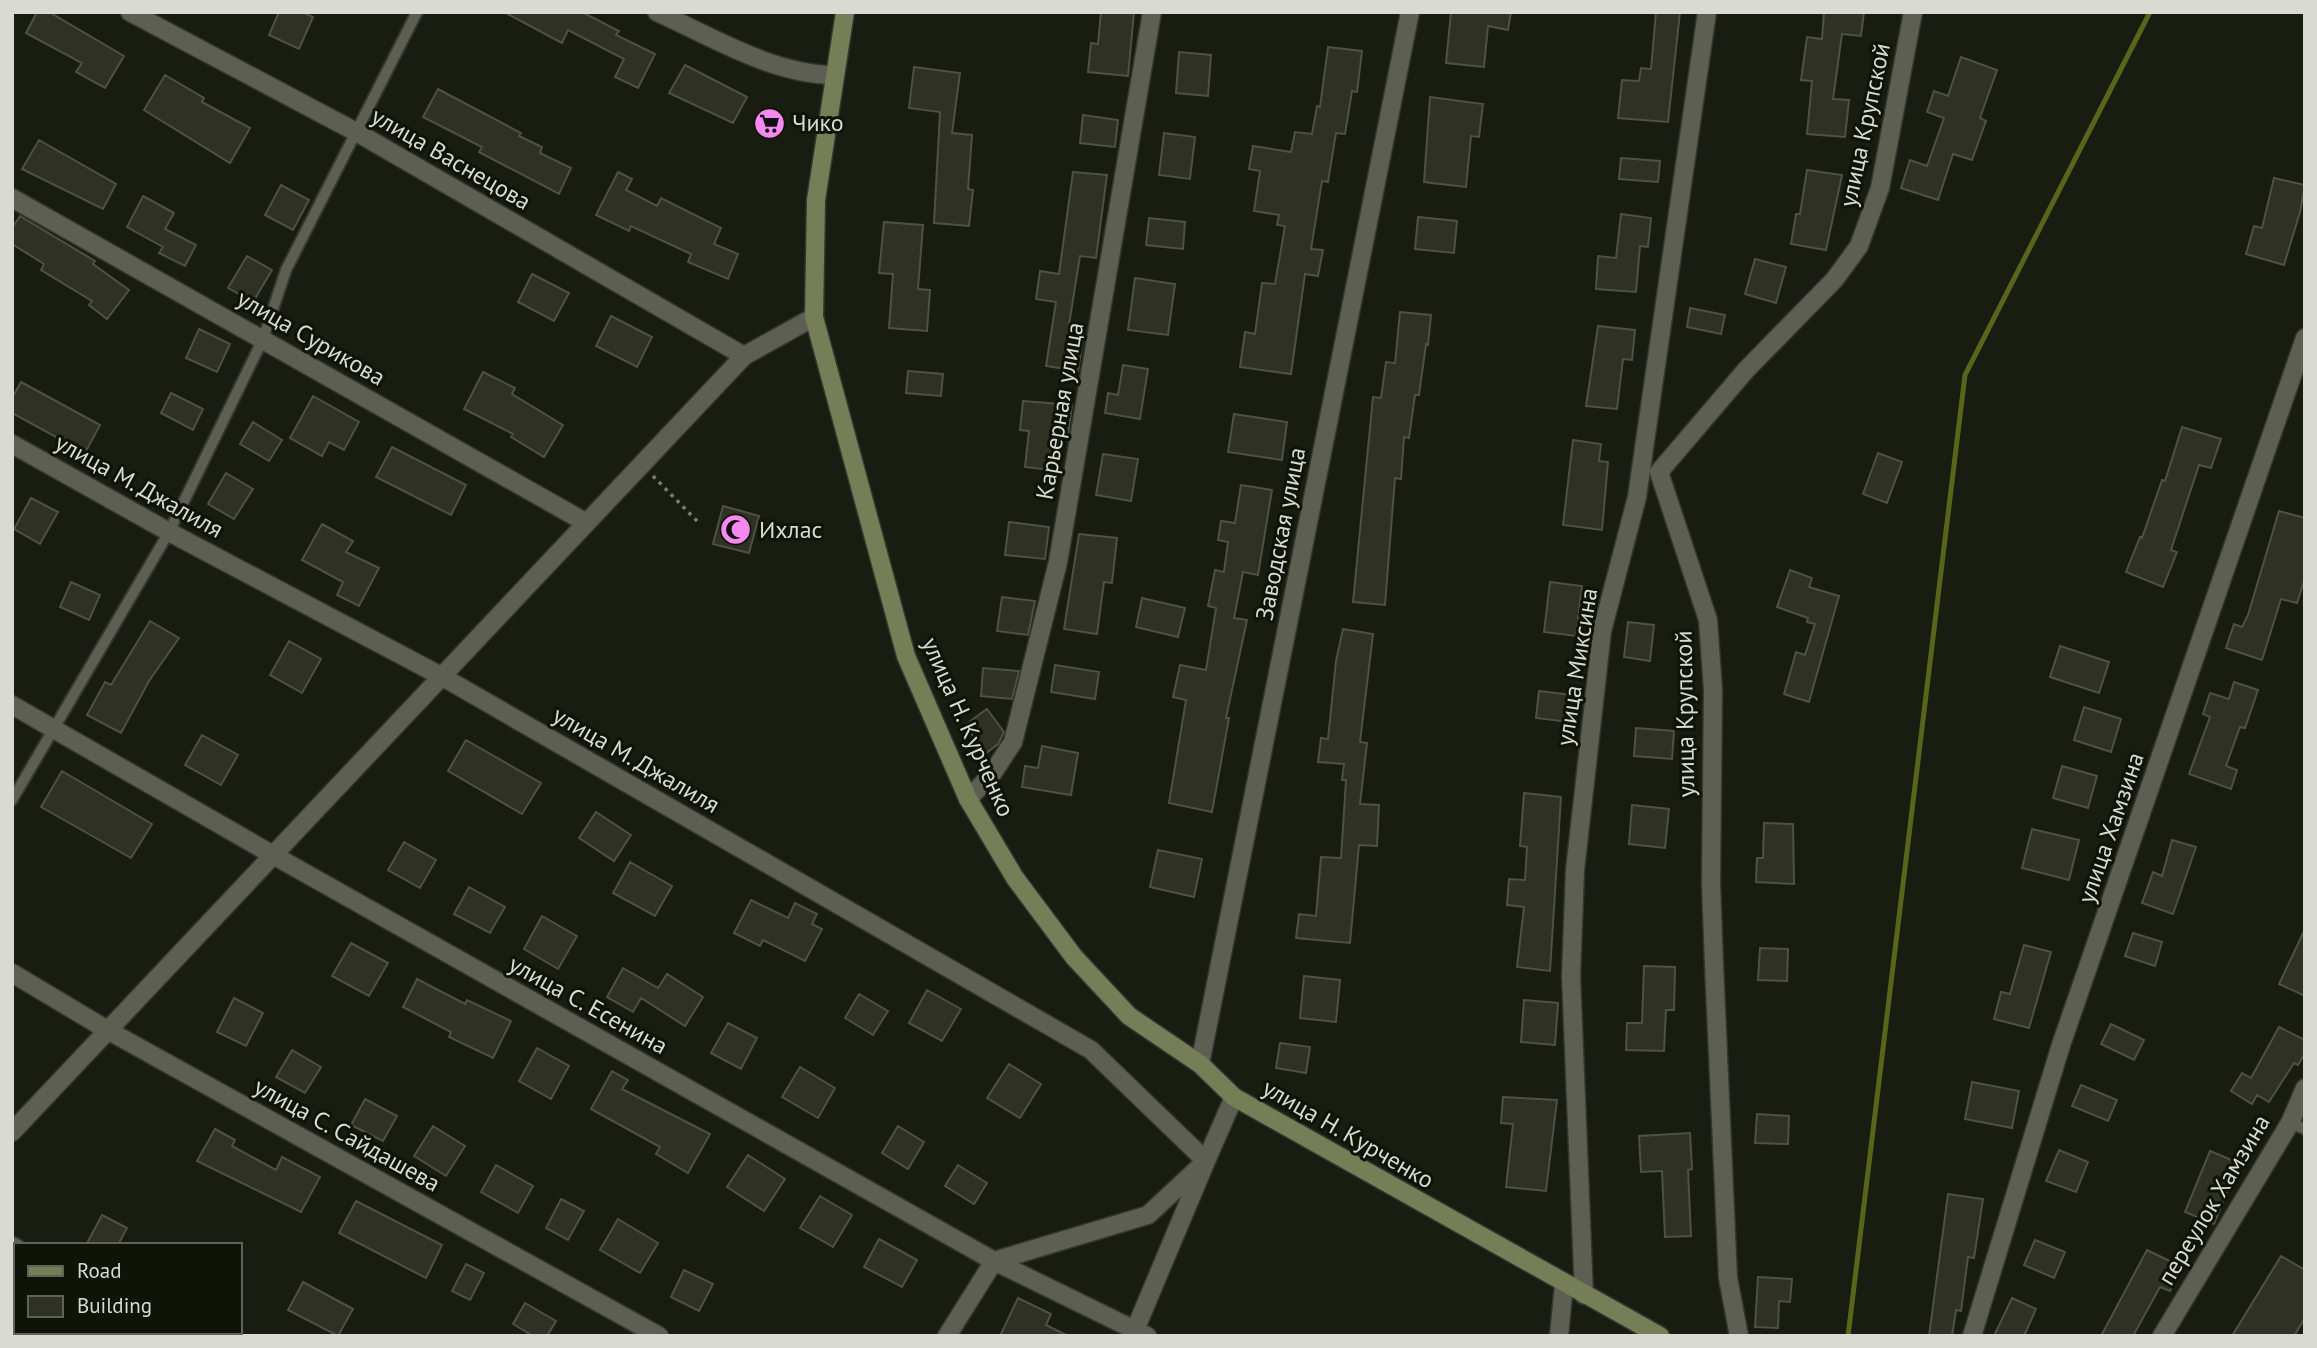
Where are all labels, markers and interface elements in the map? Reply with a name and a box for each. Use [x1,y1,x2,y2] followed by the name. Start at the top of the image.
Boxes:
[1832,40,1897,210] street label: улица Крупской
[366,100,537,217] street label: улица Васнецова
[752,106,786,140] supermarket icon: Чико
[792,107,844,138] place label: Чико
[231,283,391,393] street label: улица Сурикова
[1029,320,1090,502] street label: Карьерная улица
[50,426,229,545] street label: улица М. Джалиля
[1249,445,1312,623] street label: Заводская улица
[719,513,753,547] mosque icon: Ихлас
[759,514,823,545] place label: Ихлас
[1549,586,1604,748] street label: улица Миксина
[1668,630,1701,798] street label: улица Крупской
[915,632,1022,821] street label: улица Н. Курченко
[547,699,725,820] street label: улица М. Джалиля
[2070,748,2151,907] street label: улица Хамзина
[503,948,673,1061] street label: улица С. Есенина
[249,1071,446,1199] street label: улица С. Сайдашева
[1257,1072,1440,1195] street label: улица Н. Курченко
[2150,1109,2277,1291] street label: переулок Хамзина
[14,1243,242,1334] legend
[77,1257,121,1284] text: Road
[77,1292,152,1319] text: Building

